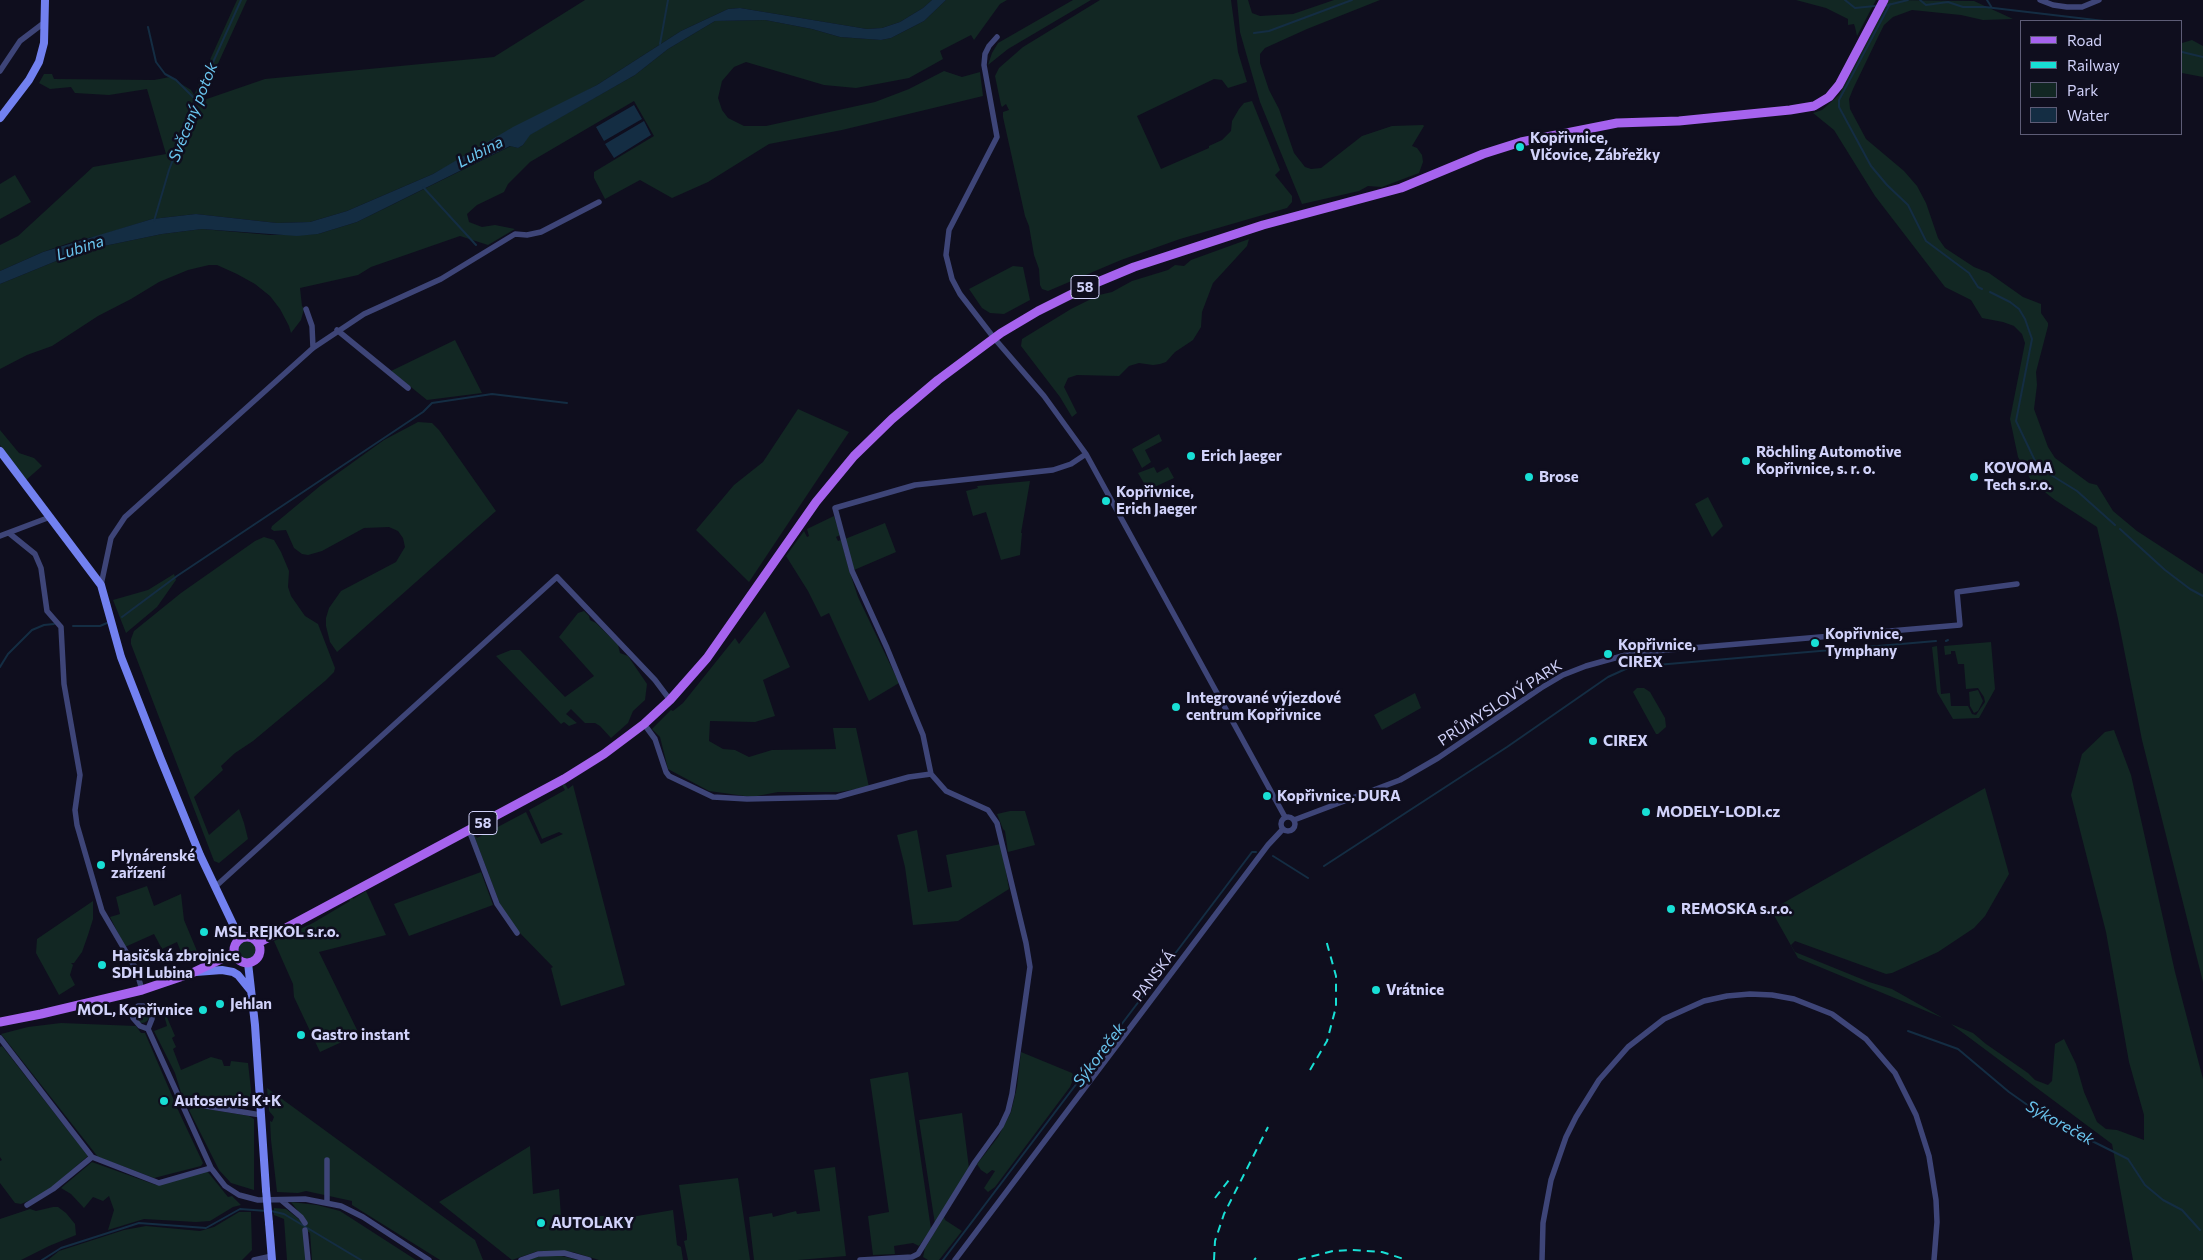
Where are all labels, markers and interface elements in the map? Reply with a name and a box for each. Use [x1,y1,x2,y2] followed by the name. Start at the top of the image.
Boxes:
[2020,20,2183,135] legend
[2067,31,2102,49] text: Road
[2067,56,2120,74] text: Railway
[164,60,222,164] water label: Svěcený potok
[2067,81,2098,99] text: Park
[2067,106,2109,124] text: Water
[1530,129,1660,164] place label: Kopřivnice, Vlčovice, Zábřežky
[454,132,506,172] water label: Lubina
[1514,141,1526,153] marker: Kopřivnice, Vlčovice, Zábřežky
[54,231,106,265] water label: Lubina
[1071,276,1099,298] road number: 58
[1756,443,1901,478] place label: Röchling Automotive Kopřivnice, s. r. o.
[1201,447,1282,465] place label: Erich Jaeger
[1185,450,1197,462] marker: Erich Jaeger
[1740,455,1752,467] marker: Röchling Automotive Kopřivnice, s. r. o.
[1984,459,2053,494] place label: KOVOMA Tech s.r.o.
[1539,468,1579,486] place label: Brose
[1523,471,1535,483] marker: Brose
[1968,471,1980,483] marker: KOVOMA Tech s.r.o.
[1116,483,1197,518] place label: Kopřivnice, Erich Jaeger
[1100,495,1112,507] marker: Kopřivnice, Erich Jaeger
[1825,625,1903,660] place label: Kopřivnice, Tymphany
[1618,636,1696,671] place label: Kopřivnice, CIREX
[1809,637,1821,649] marker: Kopřivnice, Tymphany
[1602,648,1614,660] marker: Kopřivnice, CIREX
[1435,656,1565,750] street label: PRŮMYSLOVÝ PARK
[1186,689,1341,724] place label: Integrované výjezdové centrum Kopřivnice
[1170,701,1182,713] marker: Integrované výjezdové centrum Kopřivnice
[1603,732,1648,750] place label: CIREX
[1587,735,1599,747] marker: CIREX
[1277,787,1401,805] place label: Kopřivnice, DURA
[1261,790,1273,802] marker: Kopřivnice, DURA
[1656,803,1780,821] place label: MODELY-LODI.cz
[1640,806,1652,818] marker: MODELY-LODI.cz
[469,811,497,834] road number: 58
[111,847,195,882] place label: Plynárenské zařízení
[95,859,107,871] marker: Plynárenské zařízení
[1681,900,1793,918] place label: REMOSKA s.r.o.
[1665,903,1677,915] marker: REMOSKA s.r.o.
[214,923,340,941] place label: MSL REJKOL s.r.o.
[198,926,210,938] marker: MSL REJKOL s.r.o.
[112,947,240,982] place label: Hasičská zbrojnice SDH Lubina
[1129,947,1179,1005] street label: PANSKÁ
[96,959,108,971] marker: Hasičská zbrojnice SDH Lubina
[1386,981,1444,999] place label: Vrátnice
[1370,984,1382,996] marker: Vrátnice
[230,995,272,1013] place label: Jehlan
[214,998,226,1010] marker: Jehlan
[77,1001,193,1019] place label: MOL, Kopřivnice
[197,1004,209,1016] marker: MOL, Kopřivnice
[1069,1019,1129,1091] water label: Sýkoreček
[311,1026,410,1044] place label: Gastro instant
[295,1029,307,1041] marker: Gastro instant
[174,1092,281,1110] place label: Autoservis K+K
[158,1095,170,1107] marker: Autoservis K+K
[2023,1096,2097,1150] water label: Sýkoreček
[551,1214,634,1232] place label: AUTOLAKY
[535,1217,547,1229] marker: AUTOLAKY

